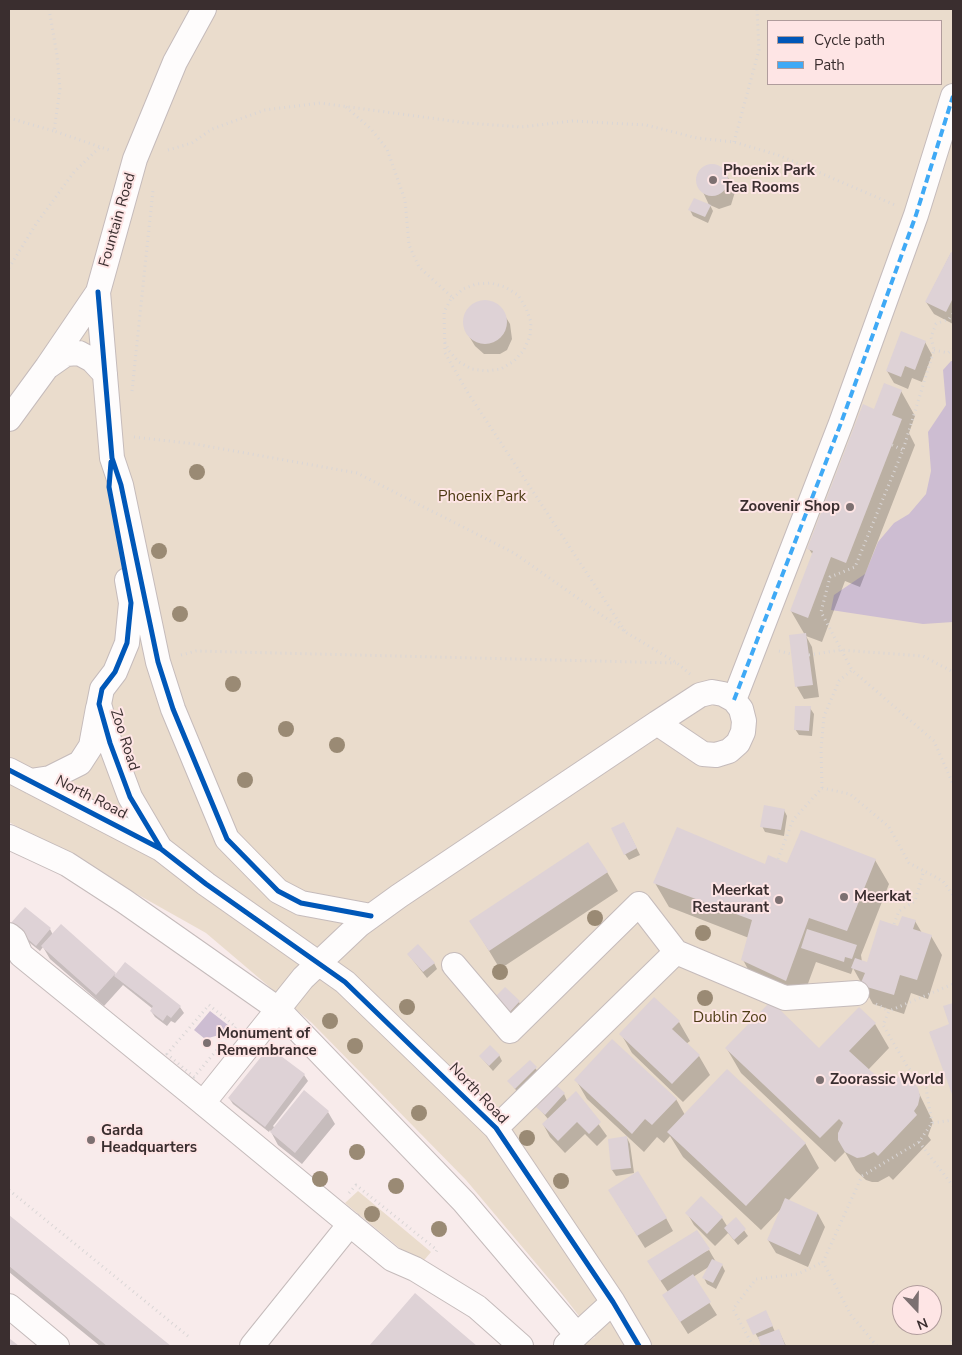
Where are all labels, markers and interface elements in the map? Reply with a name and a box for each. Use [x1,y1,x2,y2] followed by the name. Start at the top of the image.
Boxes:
[767,20,942,85] legend
[814,30,885,50] text: Cycle path
[814,55,845,75] text: Path
[723,162,815,197] place label: Phoenix Park Tea Rooms
[96,171,140,269] street label: Fountain Road
[707,174,719,186] marker: Phoenix Park Tea Rooms
[438,488,526,506] park label: Phoenix Park
[740,498,840,516] place label: Zoovenir Shop
[844,501,856,513] marker: Zoovenir Shop
[106,707,142,773] street label: Zoo Road
[52,772,130,824] street label: North Road
[692,882,769,917] place label: Meerkat Restaurant
[854,888,911,906] place label: Meerkat
[838,891,850,903] marker: Meerkat
[773,894,785,906] marker: Meerkat Restaurant
[693,1009,767,1027] park label: Dublin Zoo
[217,1025,317,1060] place label: Monument of Remembrance
[201,1037,213,1049] marker: Monument of Remembrance
[445,1060,511,1128] street label: North Road
[830,1071,944,1089] place label: Zoorassic World
[814,1074,826,1086] marker: Zoorassic World
[101,1122,197,1157] place label: Garda Headquarters
[85,1134,97,1146] marker: Garda Headquarters
[892,1285,942,1335] north arrow
[914,1313,931,1334] text: N

